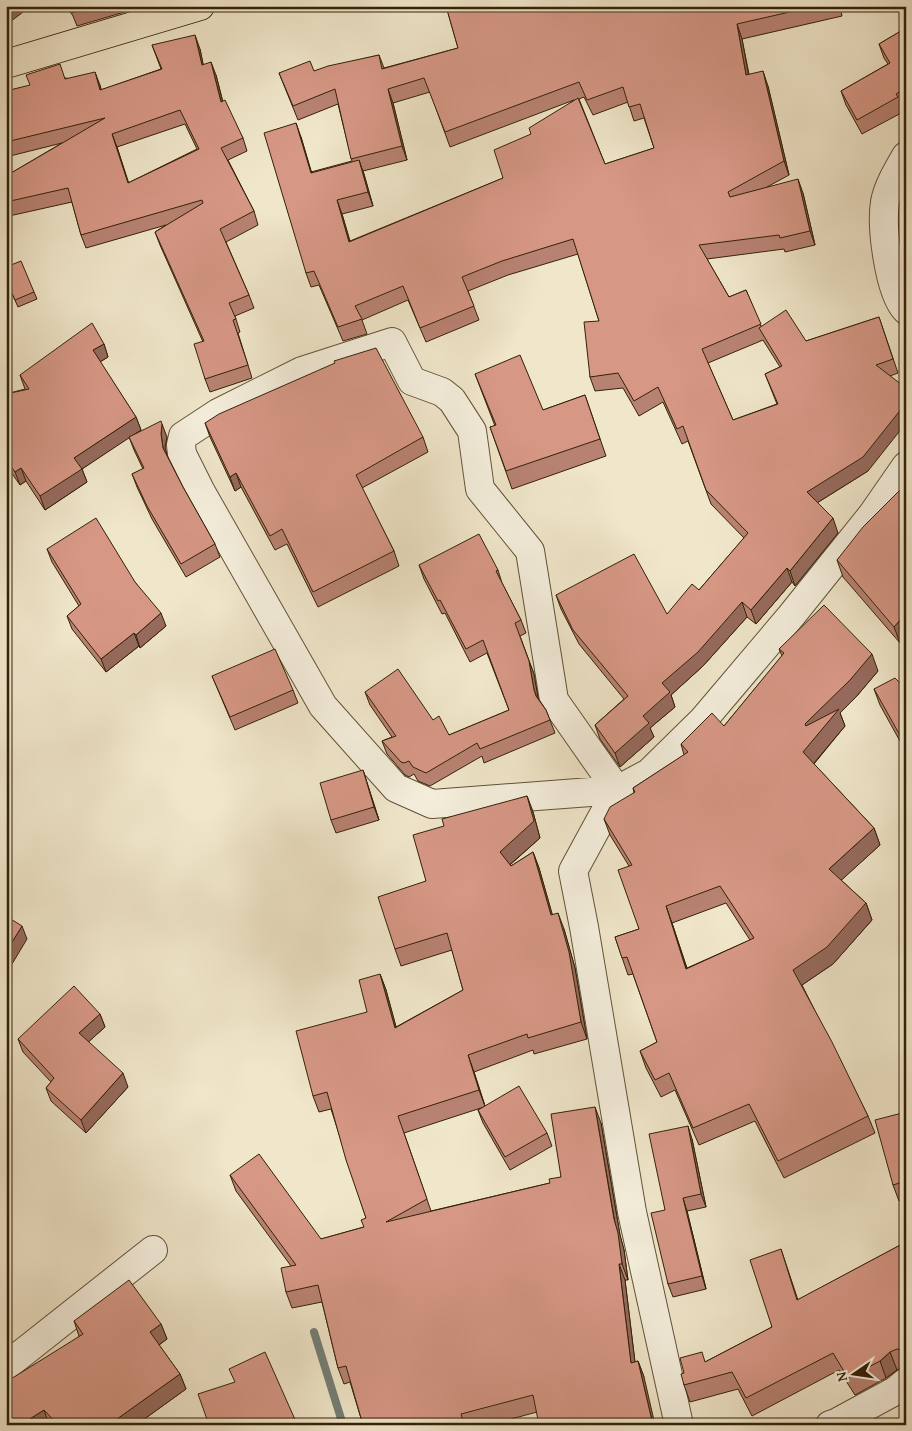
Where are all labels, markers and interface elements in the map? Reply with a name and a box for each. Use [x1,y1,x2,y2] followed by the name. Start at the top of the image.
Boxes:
[830,1348,880,1398] north arrow
[830,1369,852,1384] text: N

